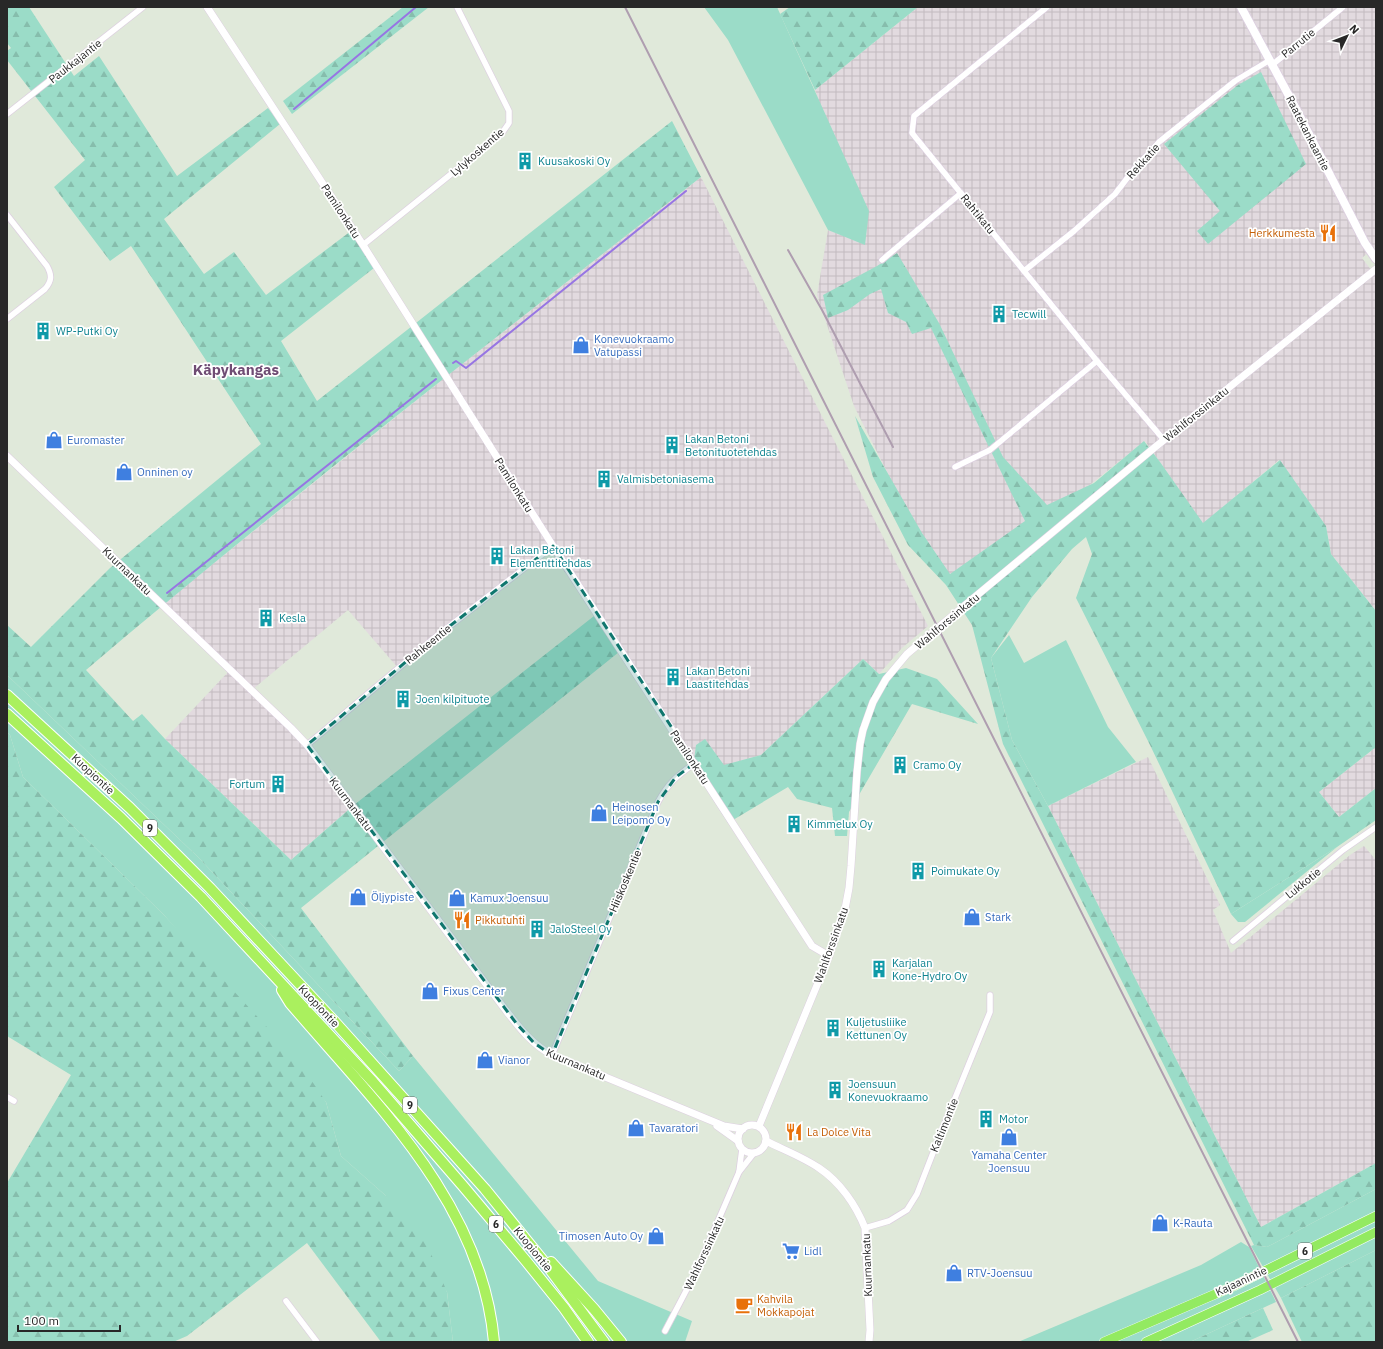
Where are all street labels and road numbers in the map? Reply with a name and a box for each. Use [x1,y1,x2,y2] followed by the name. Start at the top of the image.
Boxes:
[1278,25,1318,61] street label: Parrutie
[46,36,104,86] street label: Paukkajantie
[1283,93,1333,173] street label: Raatekankaantie
[447,125,507,179] street label: Lylykoskentie
[1123,140,1163,182] street label: Rekkatie
[318,181,364,241] street label: Pamilonkatu
[958,191,998,237] street label: Rahtikatu
[1161,383,1231,445] street label: Wahlforssinkatu
[492,455,536,515] street label: Pamilonkatu
[99,544,155,598] street label: Kuurnankatu
[912,590,982,652] street label: Wahlforssinkatu
[402,621,454,667] street label: Rahkeentie
[667,727,713,787] street label: Pamilonkatu
[69,751,117,797] street label: Kuopiontie
[326,774,376,834] street label: Kuurnankatu
[143,820,157,836] road number: 9
[606,848,644,914] street label: Hiiskoskentie
[1282,864,1324,902] street label: Lukkotie
[811,905,851,985] street label: Wahlforssinkatu
[296,982,342,1030] street label: Kuopiontie
[544,1045,608,1083] street label: Kuurnankatu
[927,1096,961,1154] street label: Kaltimontie
[403,1097,417,1113] road number: 9
[681,1214,727,1292] street label: Wahlforssinkatu
[489,1216,503,1232] road number: 6
[511,1224,555,1274] street label: Kuopiontie
[859,1233,875,1297] street label: Kuurnankatu
[1298,1243,1312,1259] road number: 6
[1213,1263,1269,1299] street label: Kajaanintie

